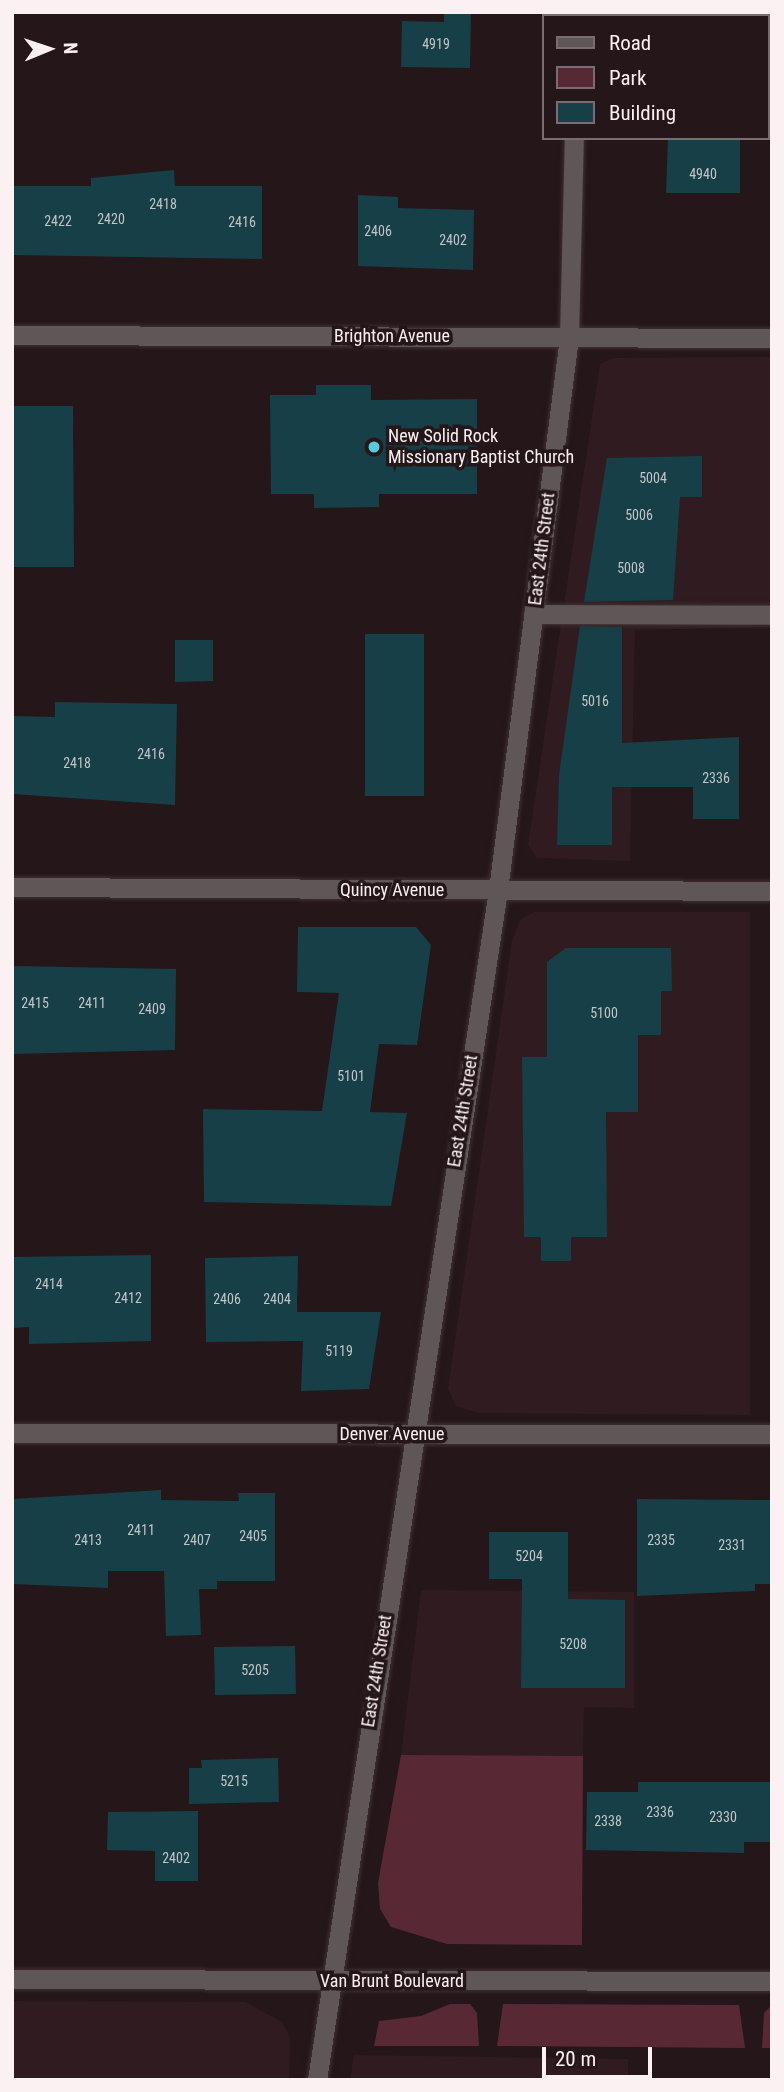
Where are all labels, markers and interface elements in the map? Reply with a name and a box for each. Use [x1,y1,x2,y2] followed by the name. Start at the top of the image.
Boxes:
[14,14,84,84] north arrow
[542,14,770,140] legend
[609,31,651,55] text: Road
[422,36,450,52] house number: 4919
[59,42,82,54] text: N
[609,66,646,90] text: Park
[609,101,676,125] text: Building
[689,166,717,182] house number: 4940
[149,196,177,212] house number: 2418
[97,211,125,227] house number: 2420
[44,213,72,229] house number: 2422
[228,214,256,230] house number: 2416
[364,223,392,239] house number: 2406
[439,232,467,248] house number: 2402
[334,325,450,347] street label: Brighton Avenue
[388,426,574,468] place label: New Solid Rock Missionary Baptist Church
[366,439,382,455] marker: New Solid Rock Missionary Baptist Church
[639,470,667,486] house number: 5004
[524,491,560,607] street label: East 24th Street
[625,507,653,523] house number: 5006
[617,560,645,576] house number: 5008
[581,693,609,709] house number: 5016
[137,746,165,762] house number: 2416
[63,755,91,771] house number: 2418
[702,770,730,786] house number: 2336
[340,879,444,901] street label: Quincy Avenue
[21,995,49,1011] house number: 2415
[78,995,106,1011] house number: 2411
[138,1001,166,1017] house number: 2409
[590,1005,618,1021] house number: 5100
[443,1053,483,1169] street label: East 24th Street
[337,1068,365,1084] house number: 5101
[35,1276,63,1292] house number: 2414
[114,1290,142,1306] house number: 2412
[213,1291,241,1307] house number: 2406
[263,1291,291,1307] house number: 2404
[325,1343,353,1359] house number: 5119
[340,1423,444,1445] street label: Denver Avenue
[127,1522,155,1538] house number: 2411
[239,1528,267,1544] house number: 2405
[74,1532,102,1548] house number: 2413
[183,1532,211,1548] house number: 2407
[647,1532,675,1548] house number: 2335
[718,1537,746,1553] house number: 2331
[515,1548,543,1564] house number: 5204
[357,1613,397,1729] street label: East 24th Street
[559,1636,587,1652] house number: 5208
[241,1662,269,1678] house number: 5205
[220,1773,248,1789] house number: 5215
[646,1804,674,1820] house number: 2336
[709,1809,737,1825] house number: 2330
[594,1813,622,1829] house number: 2338
[162,1850,190,1866] house number: 2402
[320,1970,464,1992] street label: Van Brunt Boulevard
[546,2032,656,2076] scale bar
[555,2047,596,2071] text: 20 m

